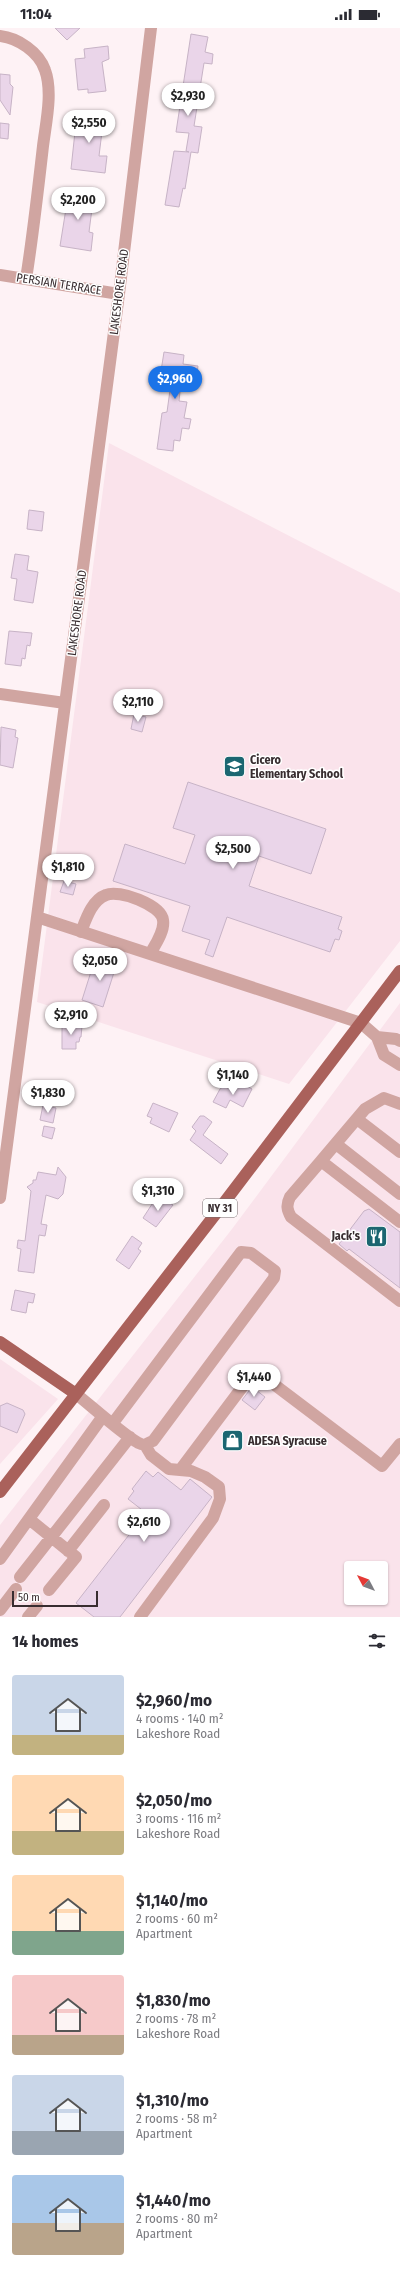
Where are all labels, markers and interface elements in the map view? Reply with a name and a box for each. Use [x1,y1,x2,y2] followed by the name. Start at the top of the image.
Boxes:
[20,5,52,23] text: 11:04
[155,83,221,117] pin: $2,930
[171,88,205,103] text: $2,930
[56,110,122,144] pin: $2,550
[71,115,107,130] text: $2,550
[45,187,111,221] pin: $2,200
[60,192,96,207] text: $2,200
[107,248,131,336] street label: LAKESHORE ROAD
[15,270,103,298] street label: PERSIAN TERRACE
[142,366,208,400] pin: $2,960
[157,371,193,386] text: $2,960
[65,569,89,657] street label: LAKESHORE ROAD
[105,689,171,723] pin: $2,110
[122,694,154,709] text: $2,110
[250,753,344,781] place label: Cicero Elementary School
[221,754,247,780] school or university icon: Cicero Elementary School
[200,836,266,870] pin: $2,500
[215,841,251,856] text: $2,500
[35,854,101,888] pin: $1,810
[51,859,85,874] text: $1,810
[67,948,133,982] pin: $2,050
[82,953,118,968] text: $2,050
[38,1002,104,1036] pin: $2,910
[54,1007,88,1022] text: $2,910
[200,1062,266,1096] pin: $1,140
[217,1067,249,1082] text: $1,140
[15,1080,81,1114] pin: $1,830
[31,1085,65,1100] text: $1,830
[125,1178,191,1212] pin: $1,310
[141,1183,175,1198] text: $1,310
[203,1199,237,1217] road number: NY 31
[363,1223,389,1249] restaurant icon: Jack's
[330,1229,361,1243] place label: Jack's
[221,1364,287,1398] pin: $1,440
[237,1369,271,1384] text: $1,440
[220,1428,246,1454] shop icon: ADESA Syracuse
[247,1434,327,1448] place label: ADESA Syracuse
[111,1509,177,1543] pin: $2,610
[127,1514,161,1529] text: $2,610
[344,1561,388,1605] north arrow
[344,1561,388,1605] map controls
[12,1589,98,1608] scale bar
[18,1591,40,1604] text: 50 m
[366,1630,388,1652] icon: filters
[12,1631,79,1652] text: 14 homes
[136,1690,212,1711] text: $2,960/mo
[44,1691,92,1739] icon: home
[136,1711,223,1726] text: 4 rooms · 140 m²
[136,1726,220,1741] text: Lakeshore Road
[136,1790,212,1811] text: $2,050/mo
[44,1791,92,1839] icon: home
[136,1811,221,1826] text: 3 rooms · 116 m²
[136,1826,220,1841] text: Lakeshore Road
[136,1890,208,1911] text: $1,140/mo
[44,1891,92,1939] icon: home
[136,1911,218,1926] text: 2 rooms · 60 m²
[136,1926,192,1941] text: Apartment
[136,1990,211,2011] text: $1,830/mo
[44,1991,92,2039] icon: home
[136,2011,216,2026] text: 2 rooms · 78 m²
[136,2026,220,2041] text: Lakeshore Road
[136,2090,209,2111] text: $1,310/mo
[44,2091,92,2139] icon: home
[136,2111,217,2126] text: 2 rooms · 58 m²
[136,2126,192,2141] text: Apartment
[136,2190,211,2211] text: $1,440/mo
[44,2191,92,2239] icon: home
[136,2211,218,2226] text: 2 rooms · 80 m²
[136,2226,192,2241] text: Apartment

